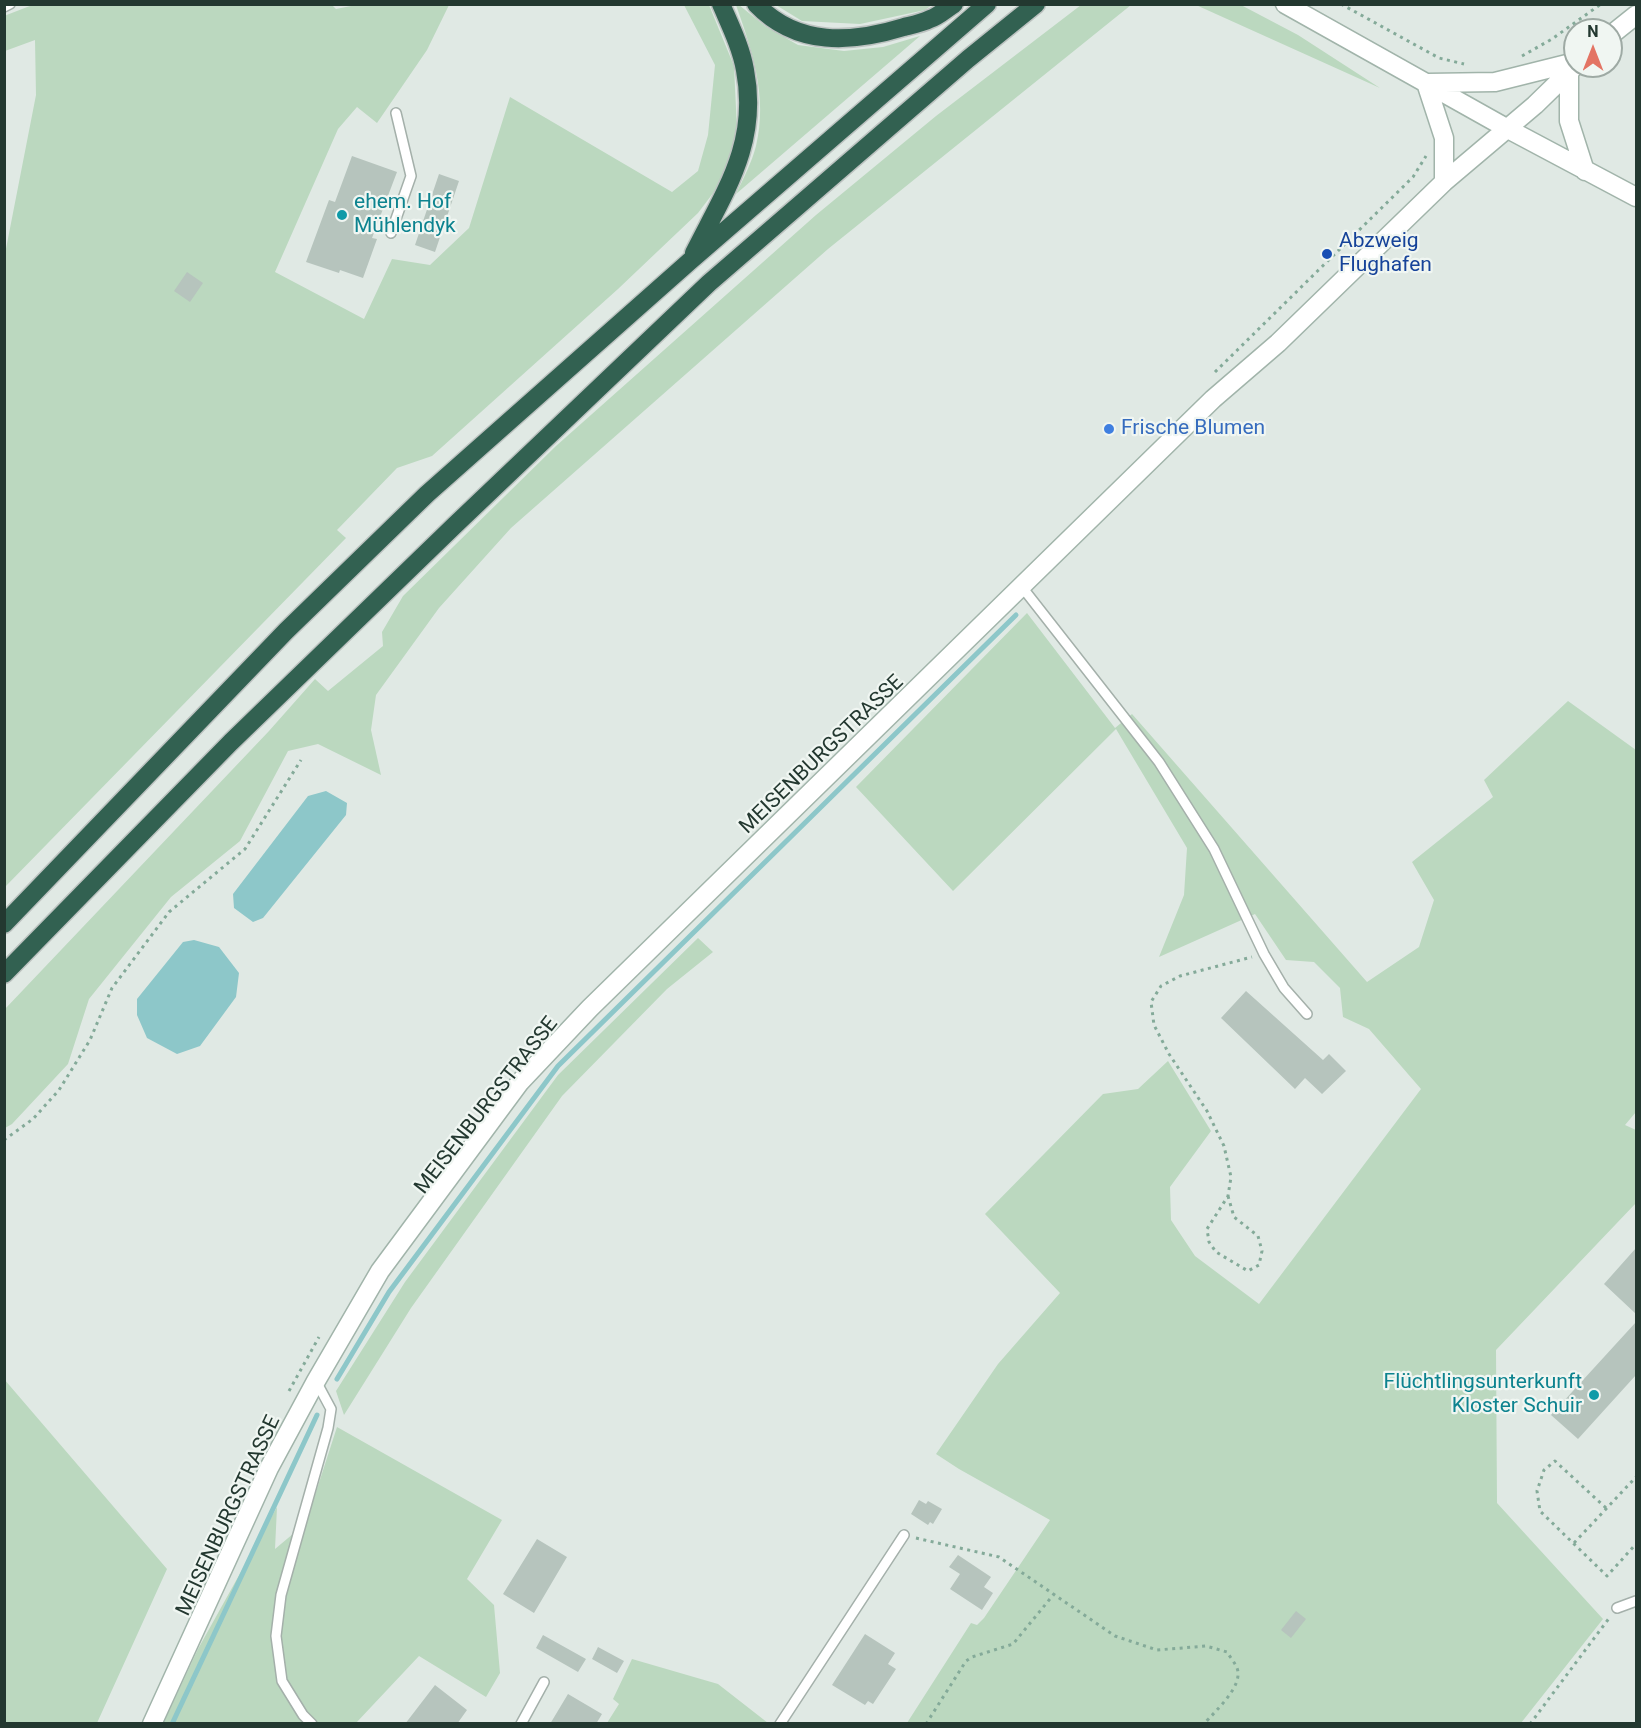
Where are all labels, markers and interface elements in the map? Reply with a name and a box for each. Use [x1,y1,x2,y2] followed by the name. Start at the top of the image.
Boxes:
[1563,18,1623,78] north arrow
[1587,22,1599,41] text: N
[354,190,456,240] place label: ehem. Hof Mühlendyk
[335,208,349,222] marker: ehem. Hof Mühlendyk
[1339,229,1432,279] place label: Abzweig Flughafen
[1320,247,1334,261] marker: Abzweig Flughafen
[1121,416,1265,442] place label: Frische Blumen
[1102,422,1116,436] marker: Frische Blumen
[735,670,909,840] street label: MEISENBURGSTRASSE
[410,1012,564,1200] street label: MEISENBURGSTRASSE
[1384,1370,1582,1420] place label: Flüchtlingsunterkunft Kloster Schuir
[1587,1388,1601,1402] marker: Flüchtlingsunterkunft Kloster Schuir
[172,1412,286,1620] street label: MEISENBURGSTRASSE

